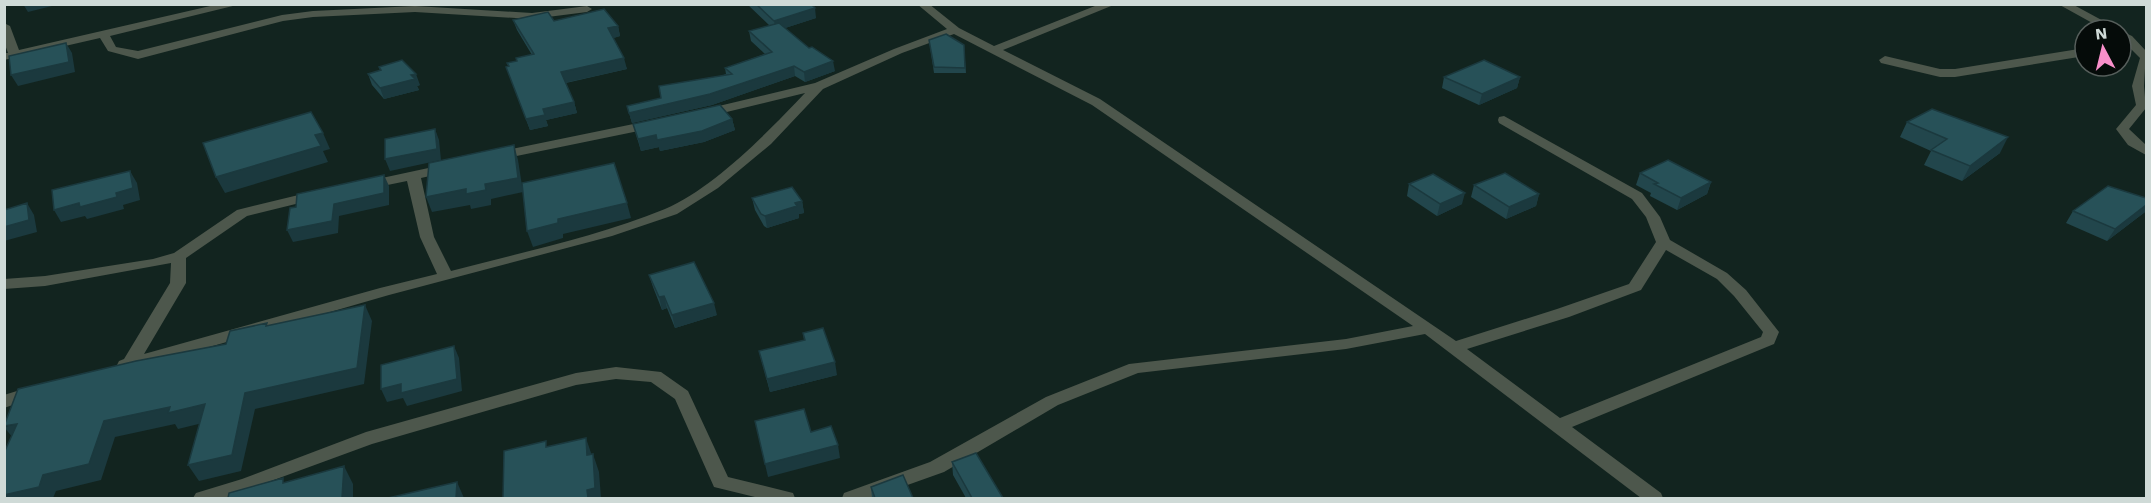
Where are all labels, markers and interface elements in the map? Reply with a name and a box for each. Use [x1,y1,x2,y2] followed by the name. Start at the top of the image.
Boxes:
[2073,18,2133,78] north arrow
[2094,23,2108,44] text: N

